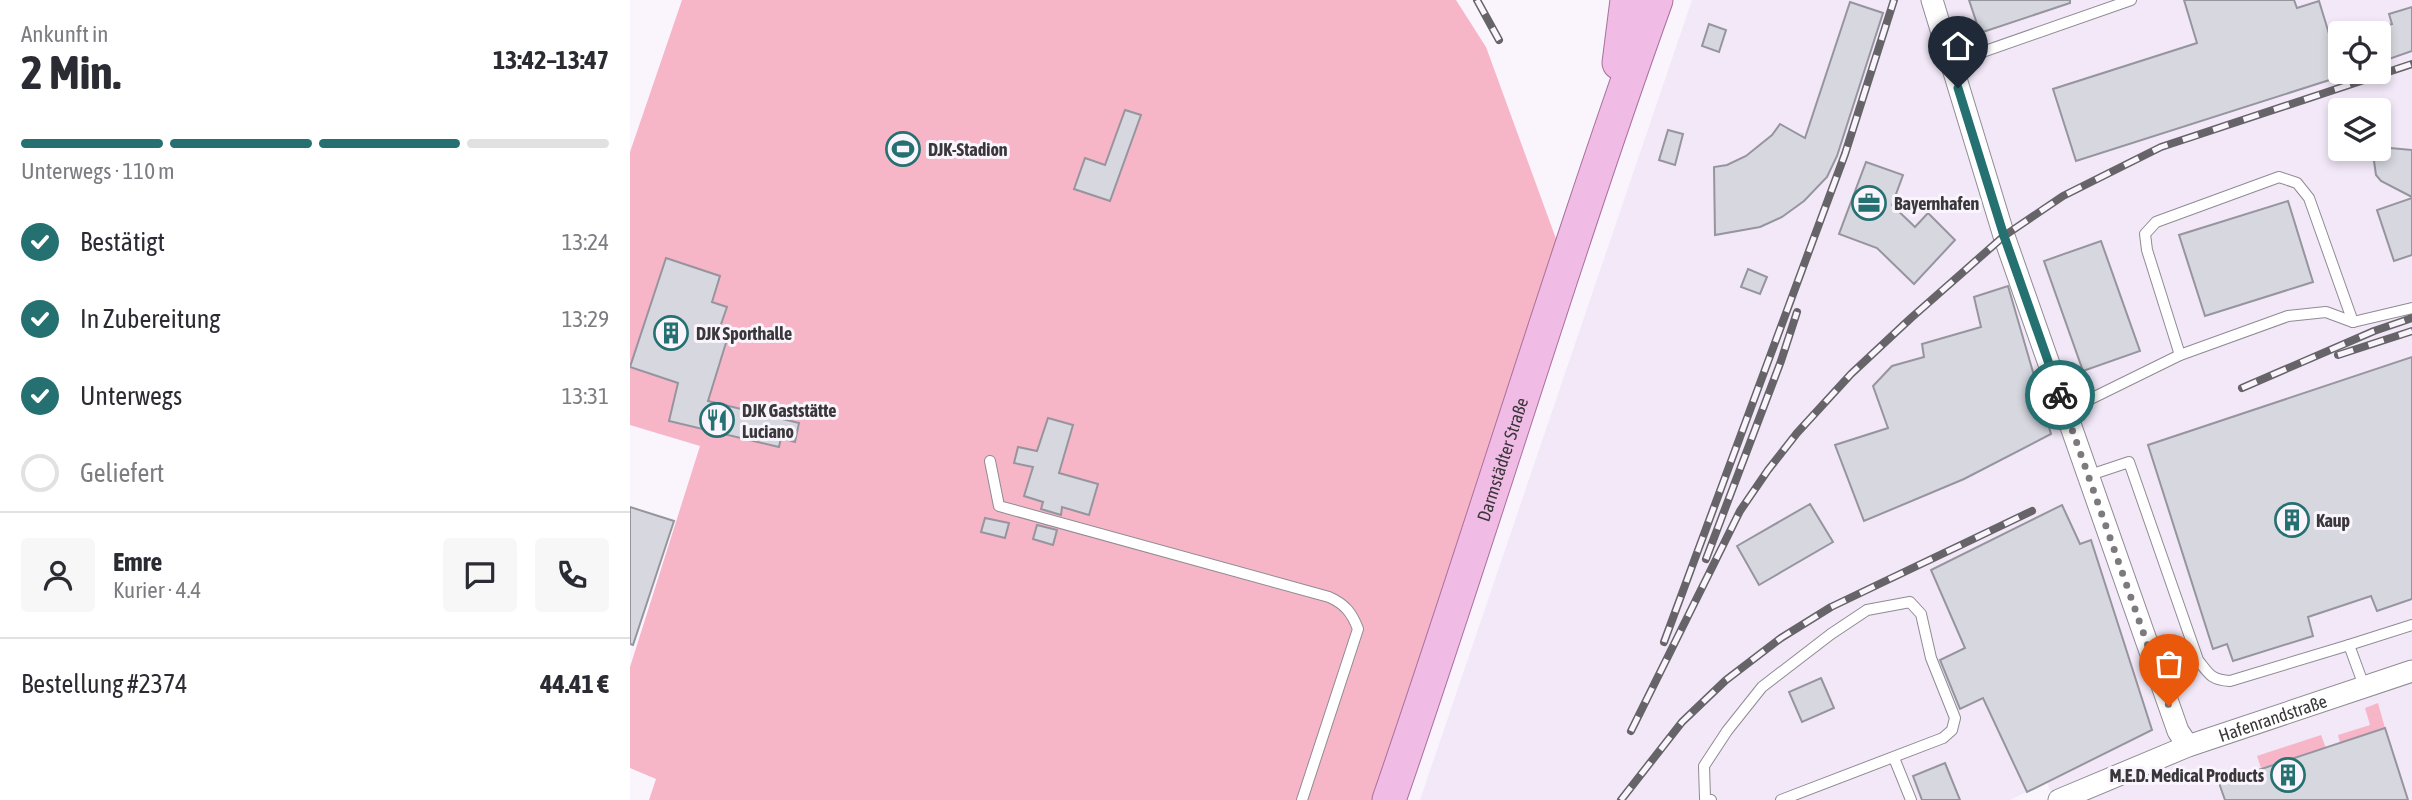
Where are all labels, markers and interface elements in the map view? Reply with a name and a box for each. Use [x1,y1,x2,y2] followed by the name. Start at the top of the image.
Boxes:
[1928,16,1988,88] pin
[21,21,108,47] text: Ankunft in
[2328,21,2391,161] map controls
[2328,21,2391,84] button: locate
[1939,27,1977,65] icon: home
[493,45,609,75] text: 13:42–13:47
[21,46,121,99] text: 2 Min.
[2328,98,2391,161] button: layers
[884,130,922,168] sports icon: DJK-Stadion
[928,139,1008,160] place label: DJK-Stadion
[21,158,175,184] text: Unterwegs · 110 m
[1850,184,1888,222] office icon: Bayernhafen
[1894,193,1980,214] place label: Bayernhafen
[21,223,59,261] icon: check
[80,227,165,257] text: Bestätigt
[562,229,609,255] text: 13:24
[21,300,59,338] icon: check
[80,304,220,334] text: In Zubereitung
[562,306,609,332] text: 13:29
[652,314,690,352] building icon: DJK Sporthalle
[696,323,792,344] place label: DJK Sporthalle
[2025,360,2095,430] courier
[2041,376,2079,414] icon: bike
[21,377,59,415] icon: check
[80,381,182,411] text: Unterwegs
[562,383,609,409] text: 13:31
[1472,395,1532,524] street label: Darmstädter Straße
[742,400,836,442] place label: DJK Gaststätte Luciano
[698,401,736,439] restaurant icon: DJK Gaststätte Luciano
[80,458,164,488] text: Geliefert
[2273,501,2311,539] building icon: Kaup
[2316,510,2350,531] place label: Kaup
[21,538,95,612] button: person
[443,538,517,612] button: chat
[535,538,609,612] button: phone
[113,547,162,577] text: Emre
[113,577,201,603] text: Kurier · 4.4
[2139,634,2199,706] pin
[2150,645,2188,683] icon: bag
[21,669,187,699] text: Bestellung #2374
[540,669,609,699] text: 44.41 €
[2216,690,2329,746] street label: Hafenrandstraße
[2269,756,2307,794] building icon: M.E.D. Medical Products
[2109,765,2265,786] place label: M.E.D. Medical Products

